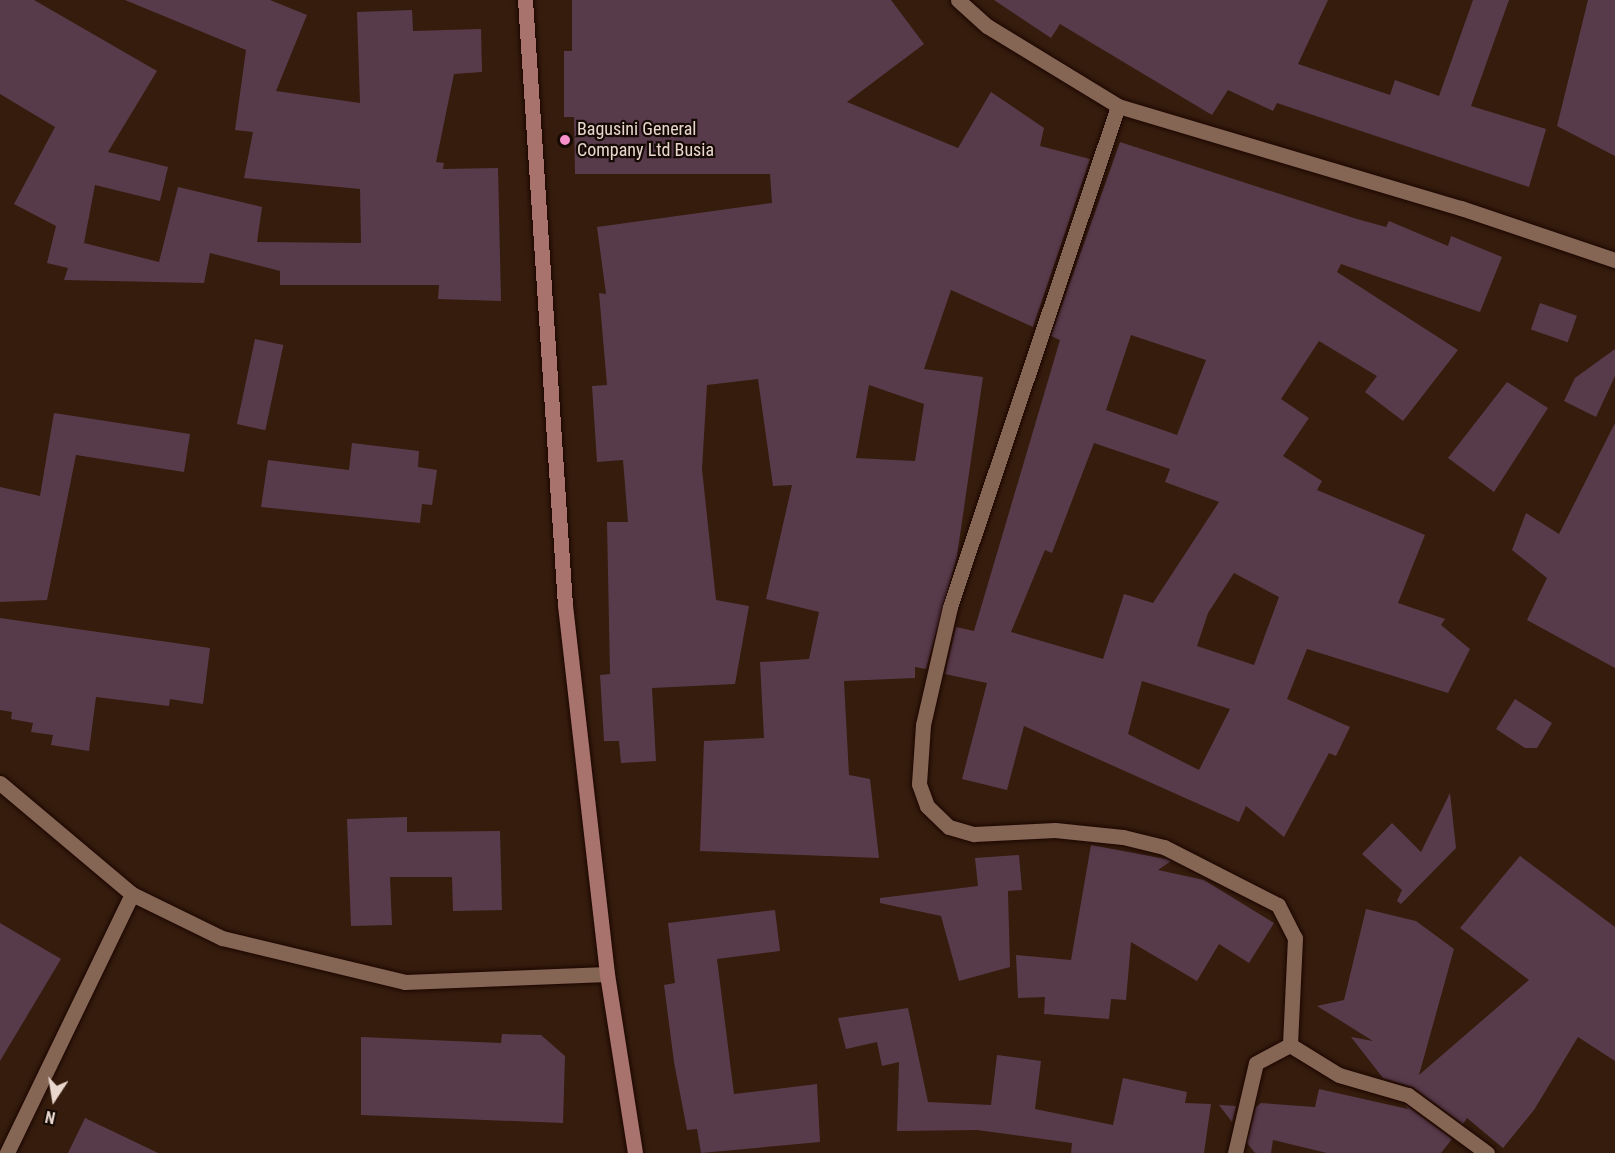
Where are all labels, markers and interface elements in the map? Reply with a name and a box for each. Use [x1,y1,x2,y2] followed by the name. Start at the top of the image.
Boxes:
[577,119,714,162] place label: Bagusini General Company Ltd Busia
[558,133,572,147] marker: Bagusini General Company Ltd Busia
[24,1069,84,1129] north arrow
[43,1107,57,1127] text: N

